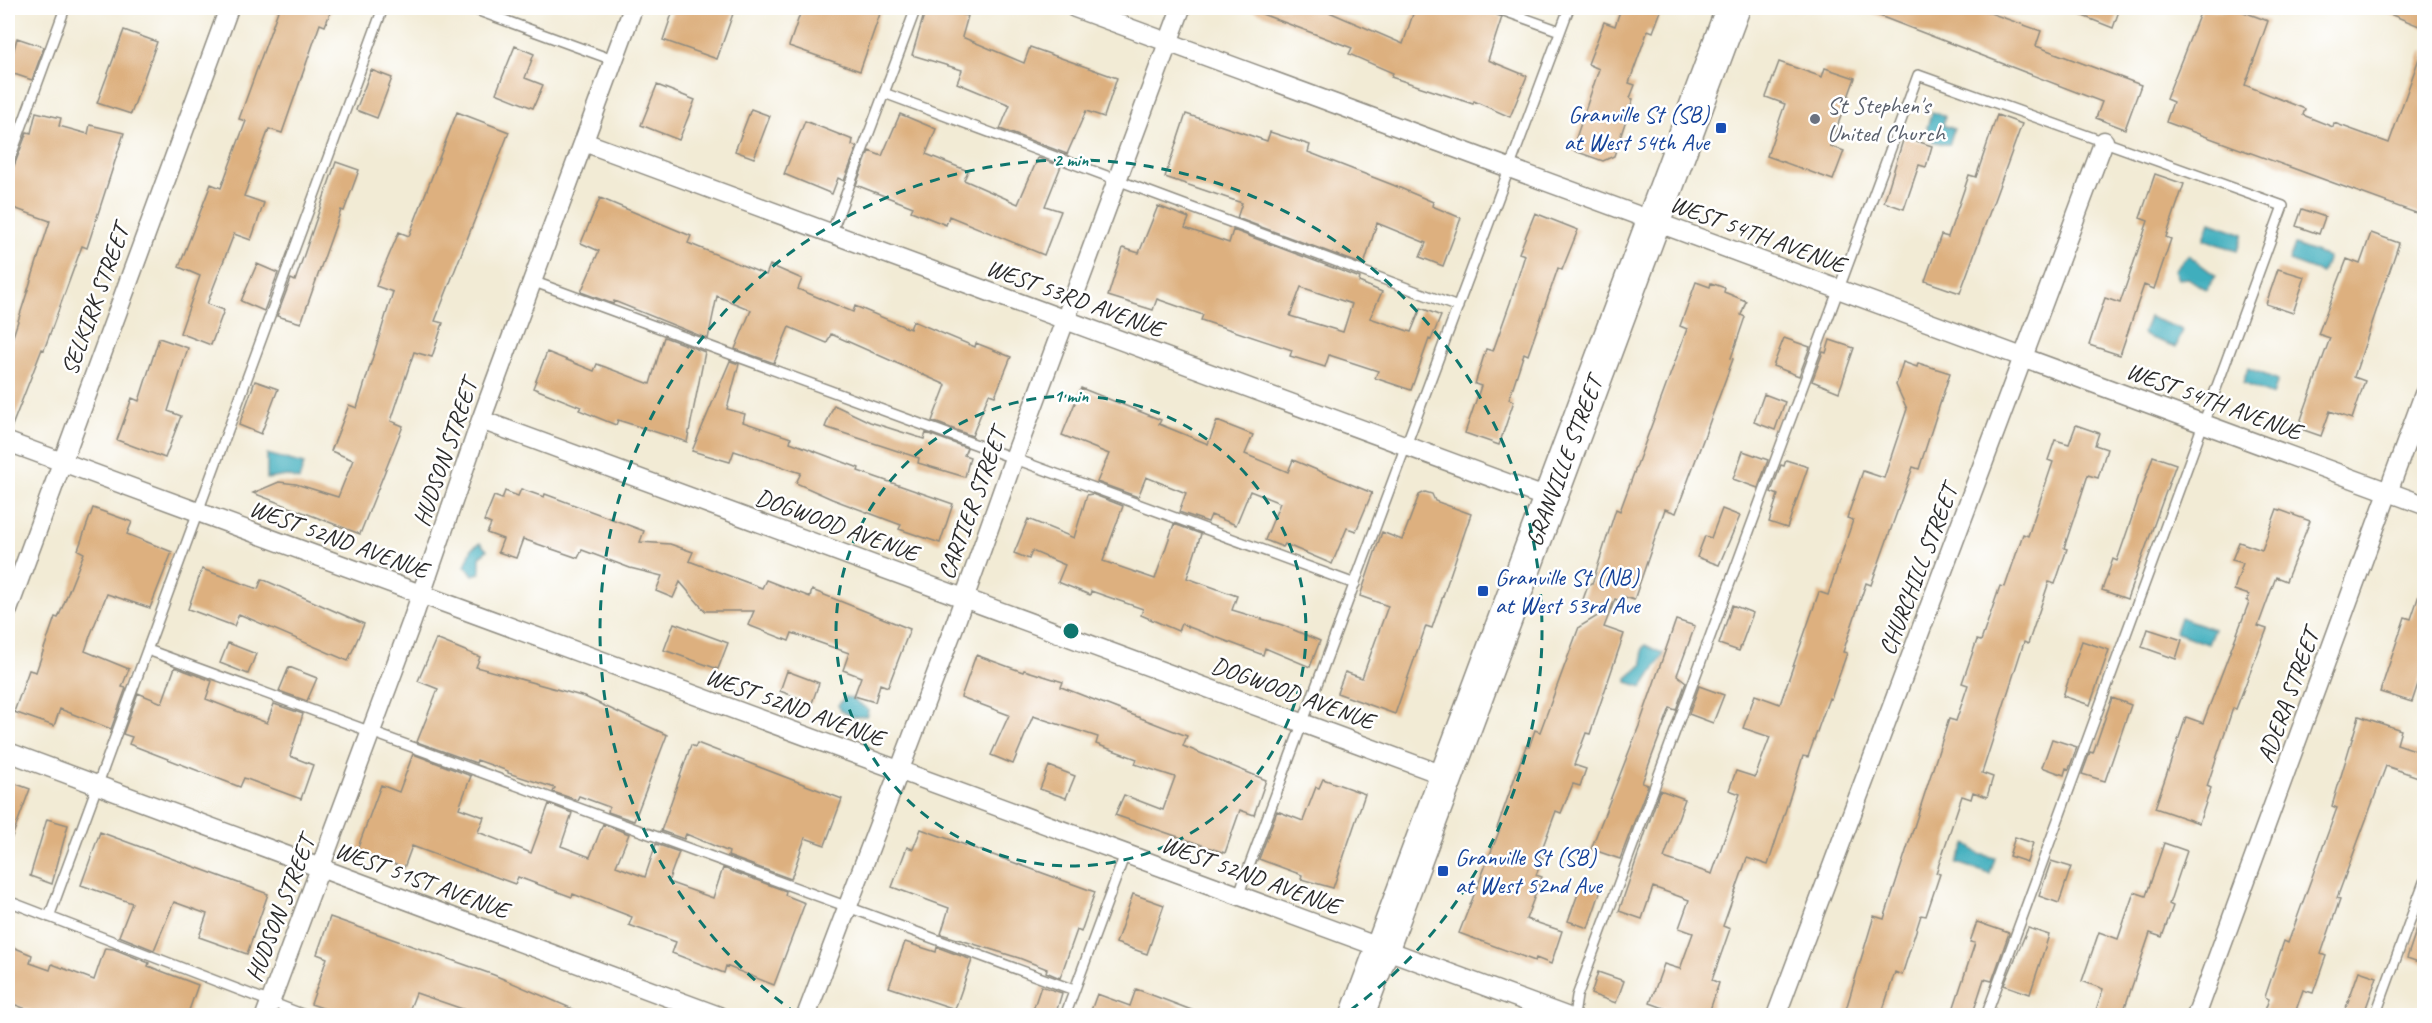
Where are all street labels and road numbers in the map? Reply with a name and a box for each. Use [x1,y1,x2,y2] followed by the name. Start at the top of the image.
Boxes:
[1666,188,1853,281] street label: WEST 54TH AVENUE
[54,215,138,379] street label: SELKIRK STREET
[982,252,1171,345] street label: WEST 53RD AVENUE
[2122,355,2309,448] street label: WEST 54TH AVENUE
[1519,368,1611,550] street label: GRANVILLE STREET
[406,370,486,530] street label: HUDSON STREET
[931,419,1015,583] street label: CARTIER STREET
[1872,475,1966,659] street label: CHURCHILL STREET
[752,482,925,569] street label: DOGWOOD AVENUE
[246,493,435,586] street label: WEST 52ND AVENUE
[2250,620,2328,767] street label: ADERA STREET
[1208,650,1381,737] street label: DOGWOOD AVENUE
[702,661,891,754] street label: WEST 52ND AVENUE
[239,827,324,986] street label: HUDSON STREET
[1158,829,1347,922] street label: WEST 52ND AVENUE
[331,835,516,926] street label: WEST 51ST AVENUE

